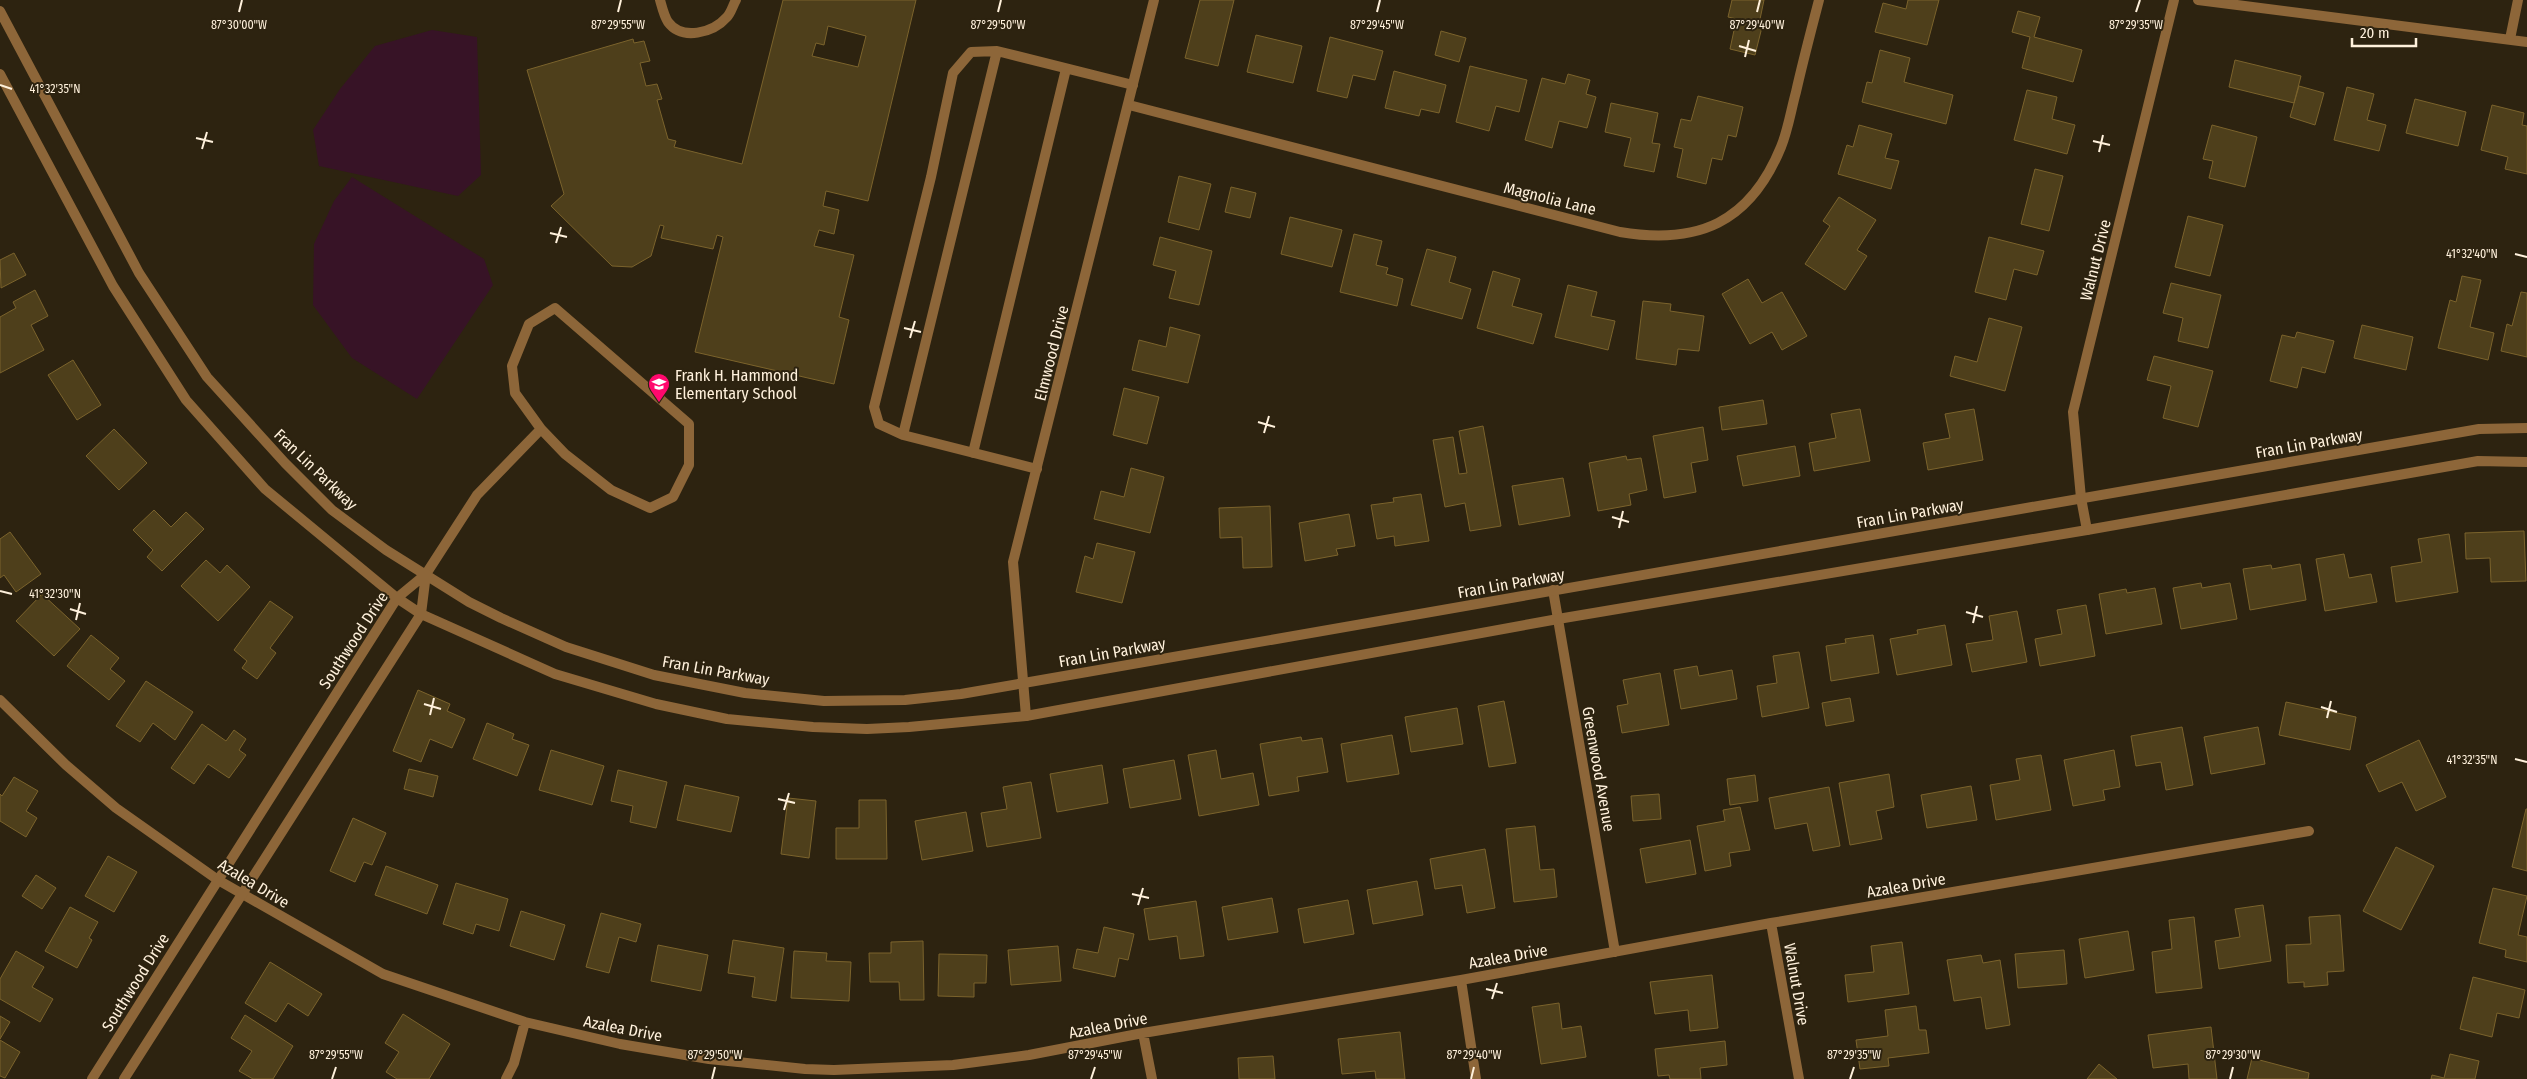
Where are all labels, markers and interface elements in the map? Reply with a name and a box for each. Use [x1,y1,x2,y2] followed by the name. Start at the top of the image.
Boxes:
[2352,15,2416,47] scale bar
[211,18,267,32] text: 87°30'00"W
[591,18,645,32] text: 87°29'55"W
[970,18,1026,32] text: 87°29'50"W
[1350,18,1404,32] text: 87°29'45"W
[1730,18,1784,32] text: 87°29'40"W
[2109,18,2163,32] text: 87°29'35"W
[2360,24,2390,42] text: 20 m
[30,82,80,96] text: 41°32'35"N
[1502,178,1598,219] street label: Magnolia Lane
[2076,217,2115,303] street label: Walnut Drive
[2446,247,2498,261] text: 41°32'40"N
[1030,303,1073,403] street label: Elmwood Drive
[675,366,798,403] place label: Frank H. Hammond Elementary School
[647,372,671,403] school or university icon: Frank H. Hammond Elementary School
[270,425,362,514] street label: Fran Lin Parkway
[2254,425,2365,462] street label: Fran Lin Parkway
[1855,495,1966,532] street label: Fran Lin Parkway
[1456,565,1567,602] street label: Fran Lin Parkway
[29,587,81,601] text: 41°32'30"N
[315,588,392,692] street label: Southwood Drive
[1057,634,1168,671] street label: Fran Lin Parkway
[661,652,772,689] street label: Fran Lin Parkway
[1578,705,1619,833] street label: Greenwood Avenue
[2447,753,2497,767] text: 41°32'35"N
[215,855,293,912] street label: Azalea Drive
[1865,869,1947,902] street label: Azalea Drive
[98,930,173,1035] street label: Southwood Drive
[1467,940,1549,973] street label: Azalea Drive
[1780,942,1813,1027] street label: Walnut Drive
[1067,1009,1149,1042] street label: Azalea Drive
[582,1012,664,1045] street label: Azalea Drive
[309,1048,363,1062] text: 87°29'55"W
[687,1048,743,1062] text: 87°29'50"W
[1068,1048,1122,1062] text: 87°29'45"W
[1447,1048,1501,1062] text: 87°29'40"W
[1827,1048,1881,1062] text: 87°29'35"W
[2206,1048,2261,1062] text: 87°29'30"W

